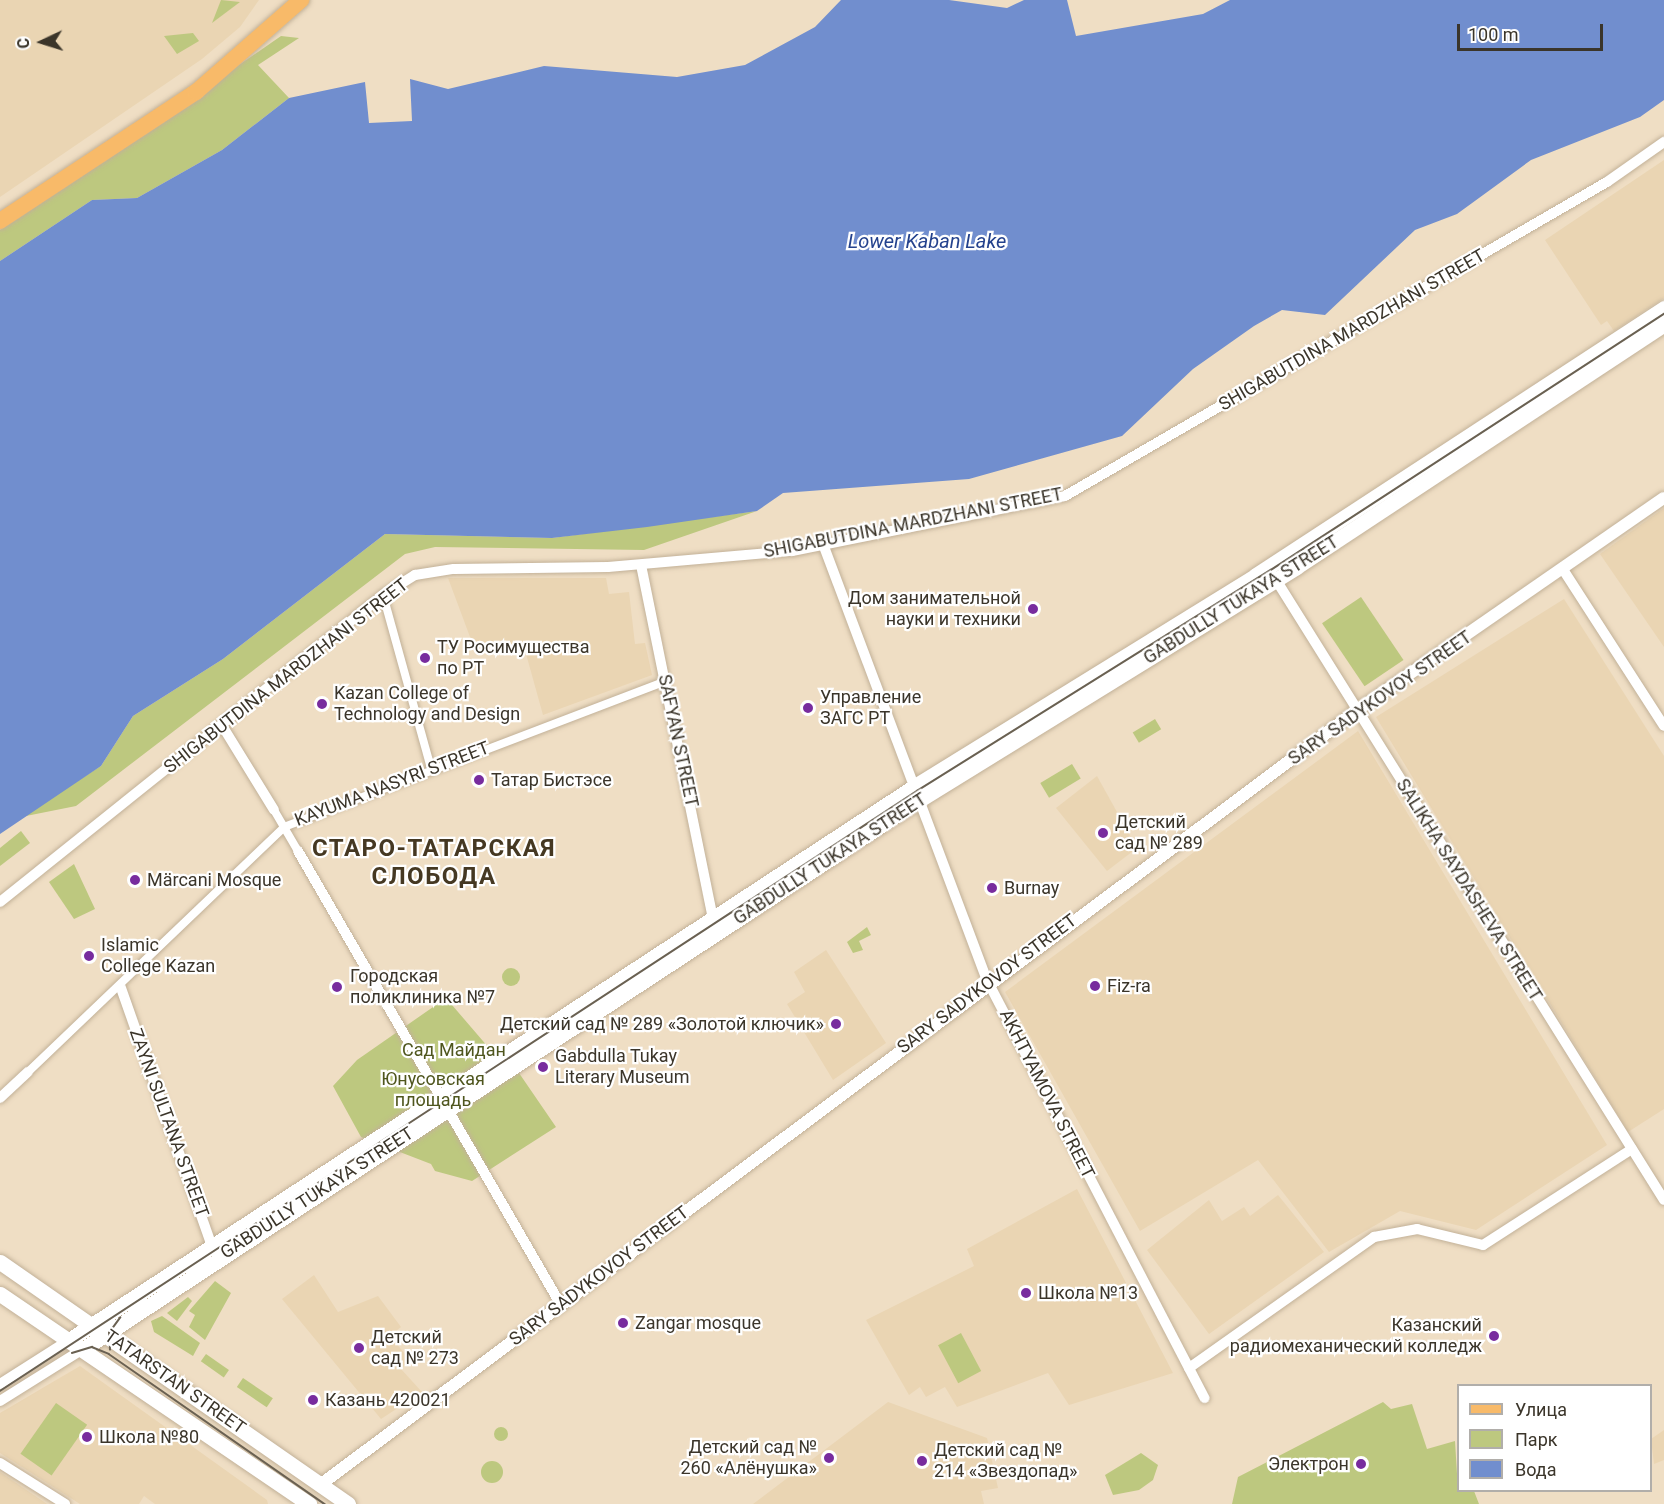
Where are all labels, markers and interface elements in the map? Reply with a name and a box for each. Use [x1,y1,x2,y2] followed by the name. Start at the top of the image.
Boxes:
[12,12,72,72] north arrow
[1460,12,1606,50] scale bar
[1468,24,1519,45] text: 100 m
[14,37,33,49] text: С
[848,229,1006,253] water label: Lower Kaban Lake
[1215,245,1489,415] street label: SHIGABUTDINA MARDZHANI STREET
[762,483,1064,563] street label: SHIGABUTDINA MARDZHANI STREET
[1139,531,1343,669] street label: GABDULLY TUKAYA STREET
[160,574,412,778] street label: SHIGABUTDINA MARDZHANI STREET
[848,588,1021,630] place label: Дом занимательной науки и техники
[1026,602,1040,616] marker: Дом занимательной науки и техники
[1284,626,1476,770] street label: SARY SADYKOVOY STREET
[437,637,589,680] place label: ТУ Росимущества по РТ
[418,651,432,665] marker: ТУ Росимущества по РТ
[653,673,703,809] street label: SAFYAN STREET
[334,683,520,726] place label: Kazan College of Technology and Design
[820,687,921,730] place label: Управление ЗАГС РТ
[315,697,329,711] marker: Kazan College of Technology and Design
[801,701,815,715] marker: Управление ЗАГС РТ
[292,737,492,831] street label: KAYUMA NASYRI STREET
[491,769,612,791] place label: Татар Бистэсе
[472,773,486,787] marker: Татар Бистэсе
[1391,775,1547,1005] street label: SALIKHA SAYDASHEVA STREET
[729,788,931,930] street label: GABDULLY TUKAYA STREET
[1115,812,1203,854] place label: Детский сад № 289
[1096,826,1110,840] marker: Детский сад № 289
[312,835,556,891] district label: СТАРО-ТАТАРСКАЯ СЛОБОДА
[147,869,281,891] place label: Märcani Mosque
[128,873,142,887] marker: Märcani Mosque
[1004,877,1059,899] place label: Burnay
[985,881,999,895] marker: Burnay
[893,910,1081,1058] street label: SARY SADYKOVOY STREET
[101,935,215,978] place label: Islamic College Kazan
[82,949,96,963] marker: Islamic College Kazan
[350,966,495,1008] place label: Городская поликлиника №7
[1107,975,1151,997] place label: Fiz-ra
[328,978,346,996] marker: Городская поликлиника №7
[1088,979,1102,993] marker: Fiz-ra
[995,1006,1099,1182] street label: AKHTYAMOVA STREET
[500,1013,824,1035] place label: Детский сад № 289 «Золотой ключик»
[829,1017,843,1031] marker: Детский сад № 289 «Золотой ключик»
[125,1026,213,1220] street label: ZAYNI SULTANA STREET
[402,1039,506,1061] park label: Сад Майдан
[555,1046,689,1088] place label: Gabdulla Tukay Literary Museum
[536,1060,550,1074] marker: Gabdulla Tukay Literary Museum
[381,1069,485,1112] park label: Юнусовская площадь
[216,1122,418,1264] street label: GABDULLY TUKAYA STREET
[505,1202,693,1350] street label: SARY SADYKOVOY STREET
[1038,1282,1138,1304] place label: Школа №13
[1019,1286,1033,1300] marker: Школа №13
[635,1312,761,1334] place label: Zangar mosque
[1230,1315,1482,1358] place label: Казанский радиомеханический колледж
[616,1316,630,1330] marker: Zangar mosque
[100,1325,250,1439] street label: TATARSTAN STREET
[371,1327,459,1370] place label: Детский сад № 273
[1487,1329,1501,1343] marker: Казанский радиомеханический колледж
[352,1341,366,1355] marker: Детский сад № 273
[1457,1384,1652,1492] legend
[325,1389,451,1411] place label: Казань 420021
[306,1393,320,1407] marker: Казань 420021
[1515,1399,1567,1420] text: Улица
[99,1426,199,1448] place label: Школа №80
[1515,1429,1557,1450] text: Парк
[80,1430,94,1444] marker: Школа №80
[680,1437,817,1480] place label: Детский сад № 260 «Алёнушка»
[934,1440,1078,1482] place label: Детский сад № 214 «Звездопад»
[822,1451,836,1465] marker: Детский сад № 260 «Алёнушка»
[1268,1453,1349,1475] place label: Электрон
[915,1454,929,1468] marker: Детский сад № 214 «Звездопад»
[1354,1457,1368,1471] marker: Электрон
[1515,1459,1557,1480] text: Вода

